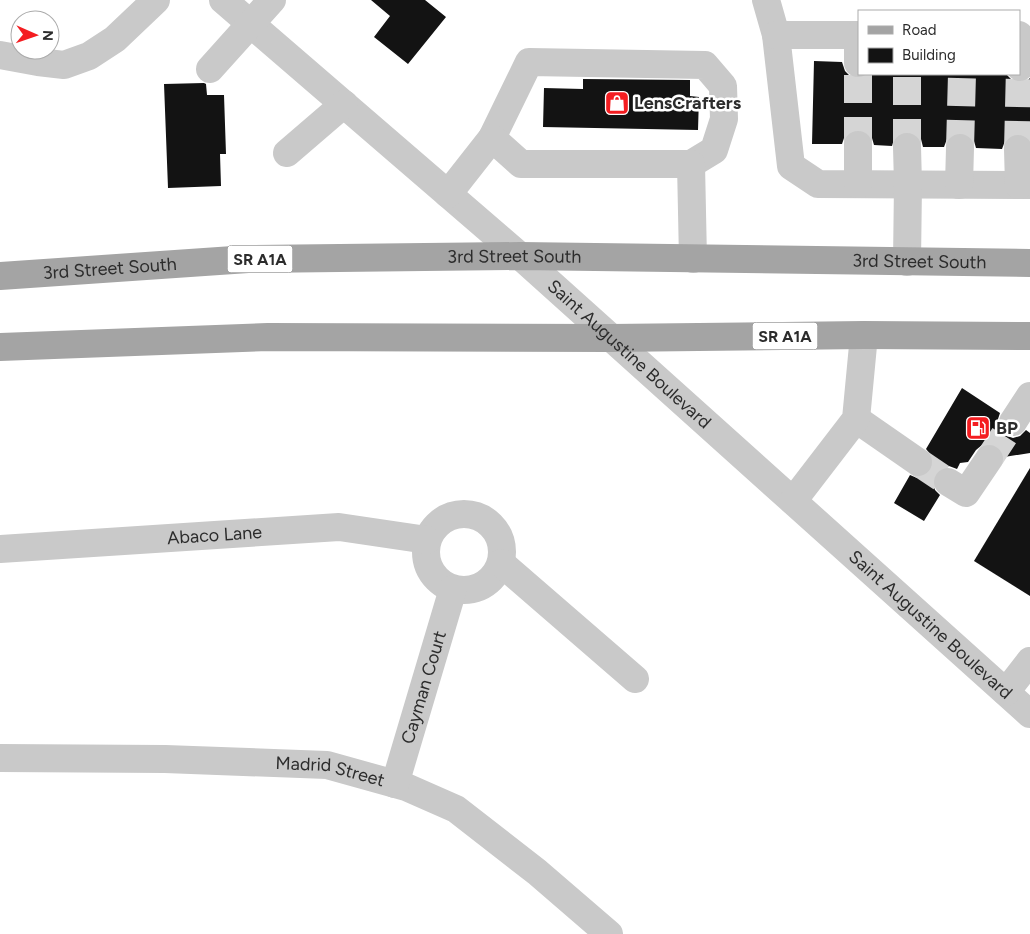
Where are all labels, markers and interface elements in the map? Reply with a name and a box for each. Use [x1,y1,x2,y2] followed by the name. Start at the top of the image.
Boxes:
[10,10,60,60] north arrow
[858,10,1020,75] legend
[902,21,937,39] text: Road
[39,30,56,41] text: N
[902,46,956,64] text: Building
[604,90,630,116] shop icon: LensCrafters
[634,92,742,114] place label: LensCrafters
[228,245,292,272] road number: SR A1A
[447,245,582,268] street label: 3rd Street South
[852,250,987,273] street label: 3rd Street South
[42,253,177,284] street label: 3rd Street South
[543,275,716,433] street label: Saint Augustine Boulevard
[752,322,818,350] road number: SR A1A
[965,415,991,441] fuel station icon: BP
[996,417,1018,439] place label: BP
[166,521,263,549] street label: Abaco Lane
[844,546,1017,704] street label: Saint Augustine Boulevard
[397,628,451,746] street label: Cayman Court
[275,752,387,792] street label: Madrid Street

